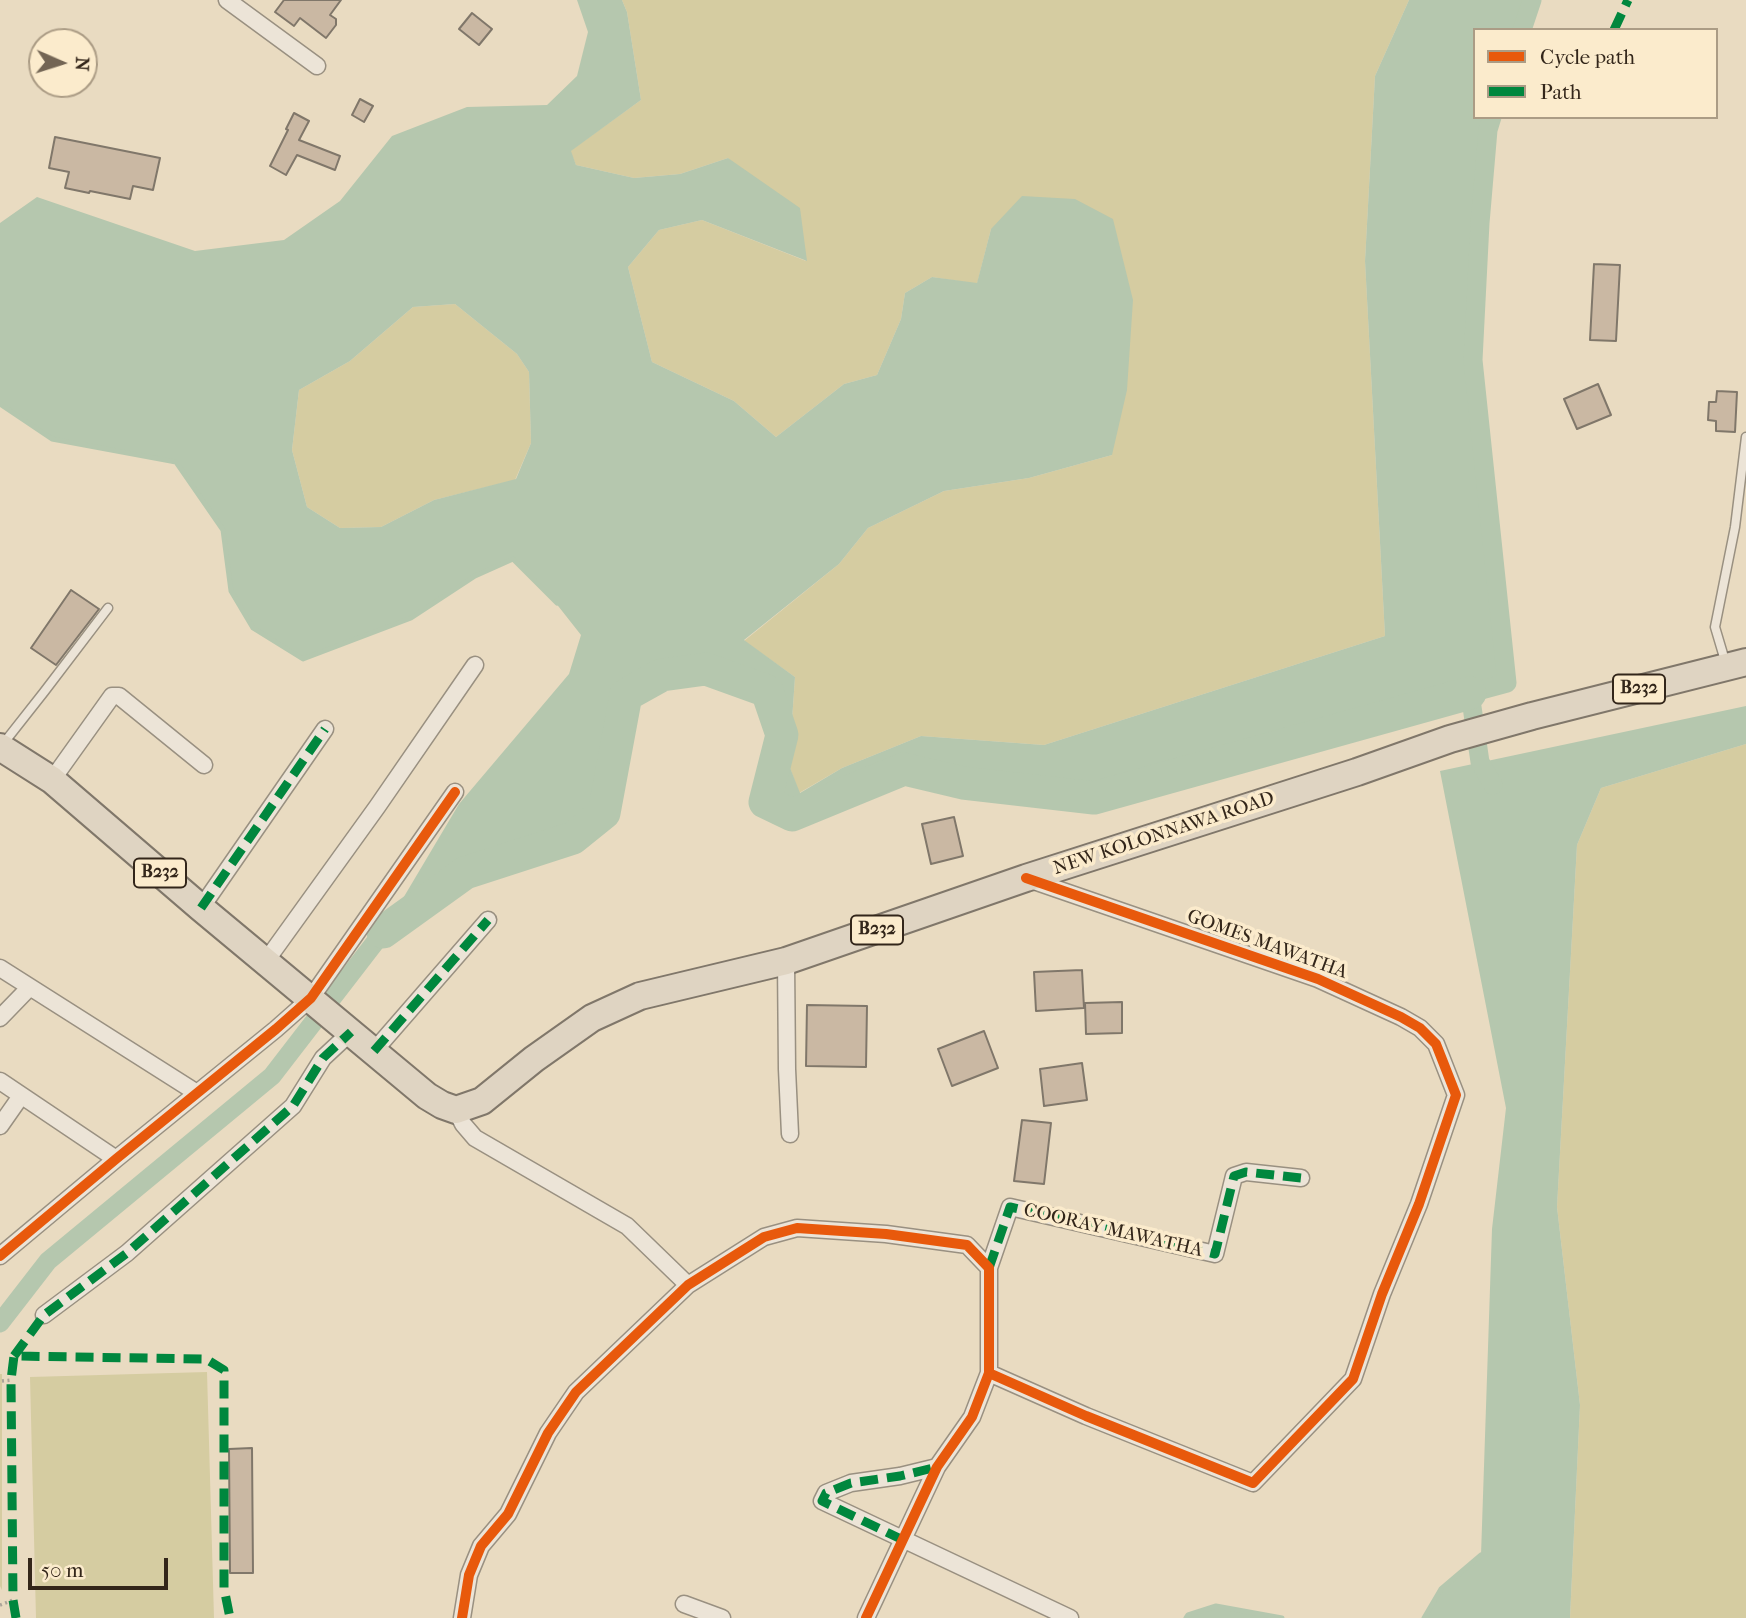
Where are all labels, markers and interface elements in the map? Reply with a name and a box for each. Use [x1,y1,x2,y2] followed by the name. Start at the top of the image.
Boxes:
[28,28,98,98] north arrow
[1473,28,1718,119] legend
[1540,45,1635,69] text: Cycle path
[71,56,93,72] text: N
[1540,80,1581,104] text: Path
[1613,674,1665,704] road number: B232
[1051,787,1277,881] street label: NEW KOLONNAWA ROAD
[134,858,186,888] road number: B232
[1184,905,1350,985] street label: GOMES MAWATHA
[851,916,903,945] road number: B232
[1021,1199,1205,1263] street label: COORAY MAWATHA
[32,1544,172,1588] scale bar
[41,1558,84,1582] text: 50 m

